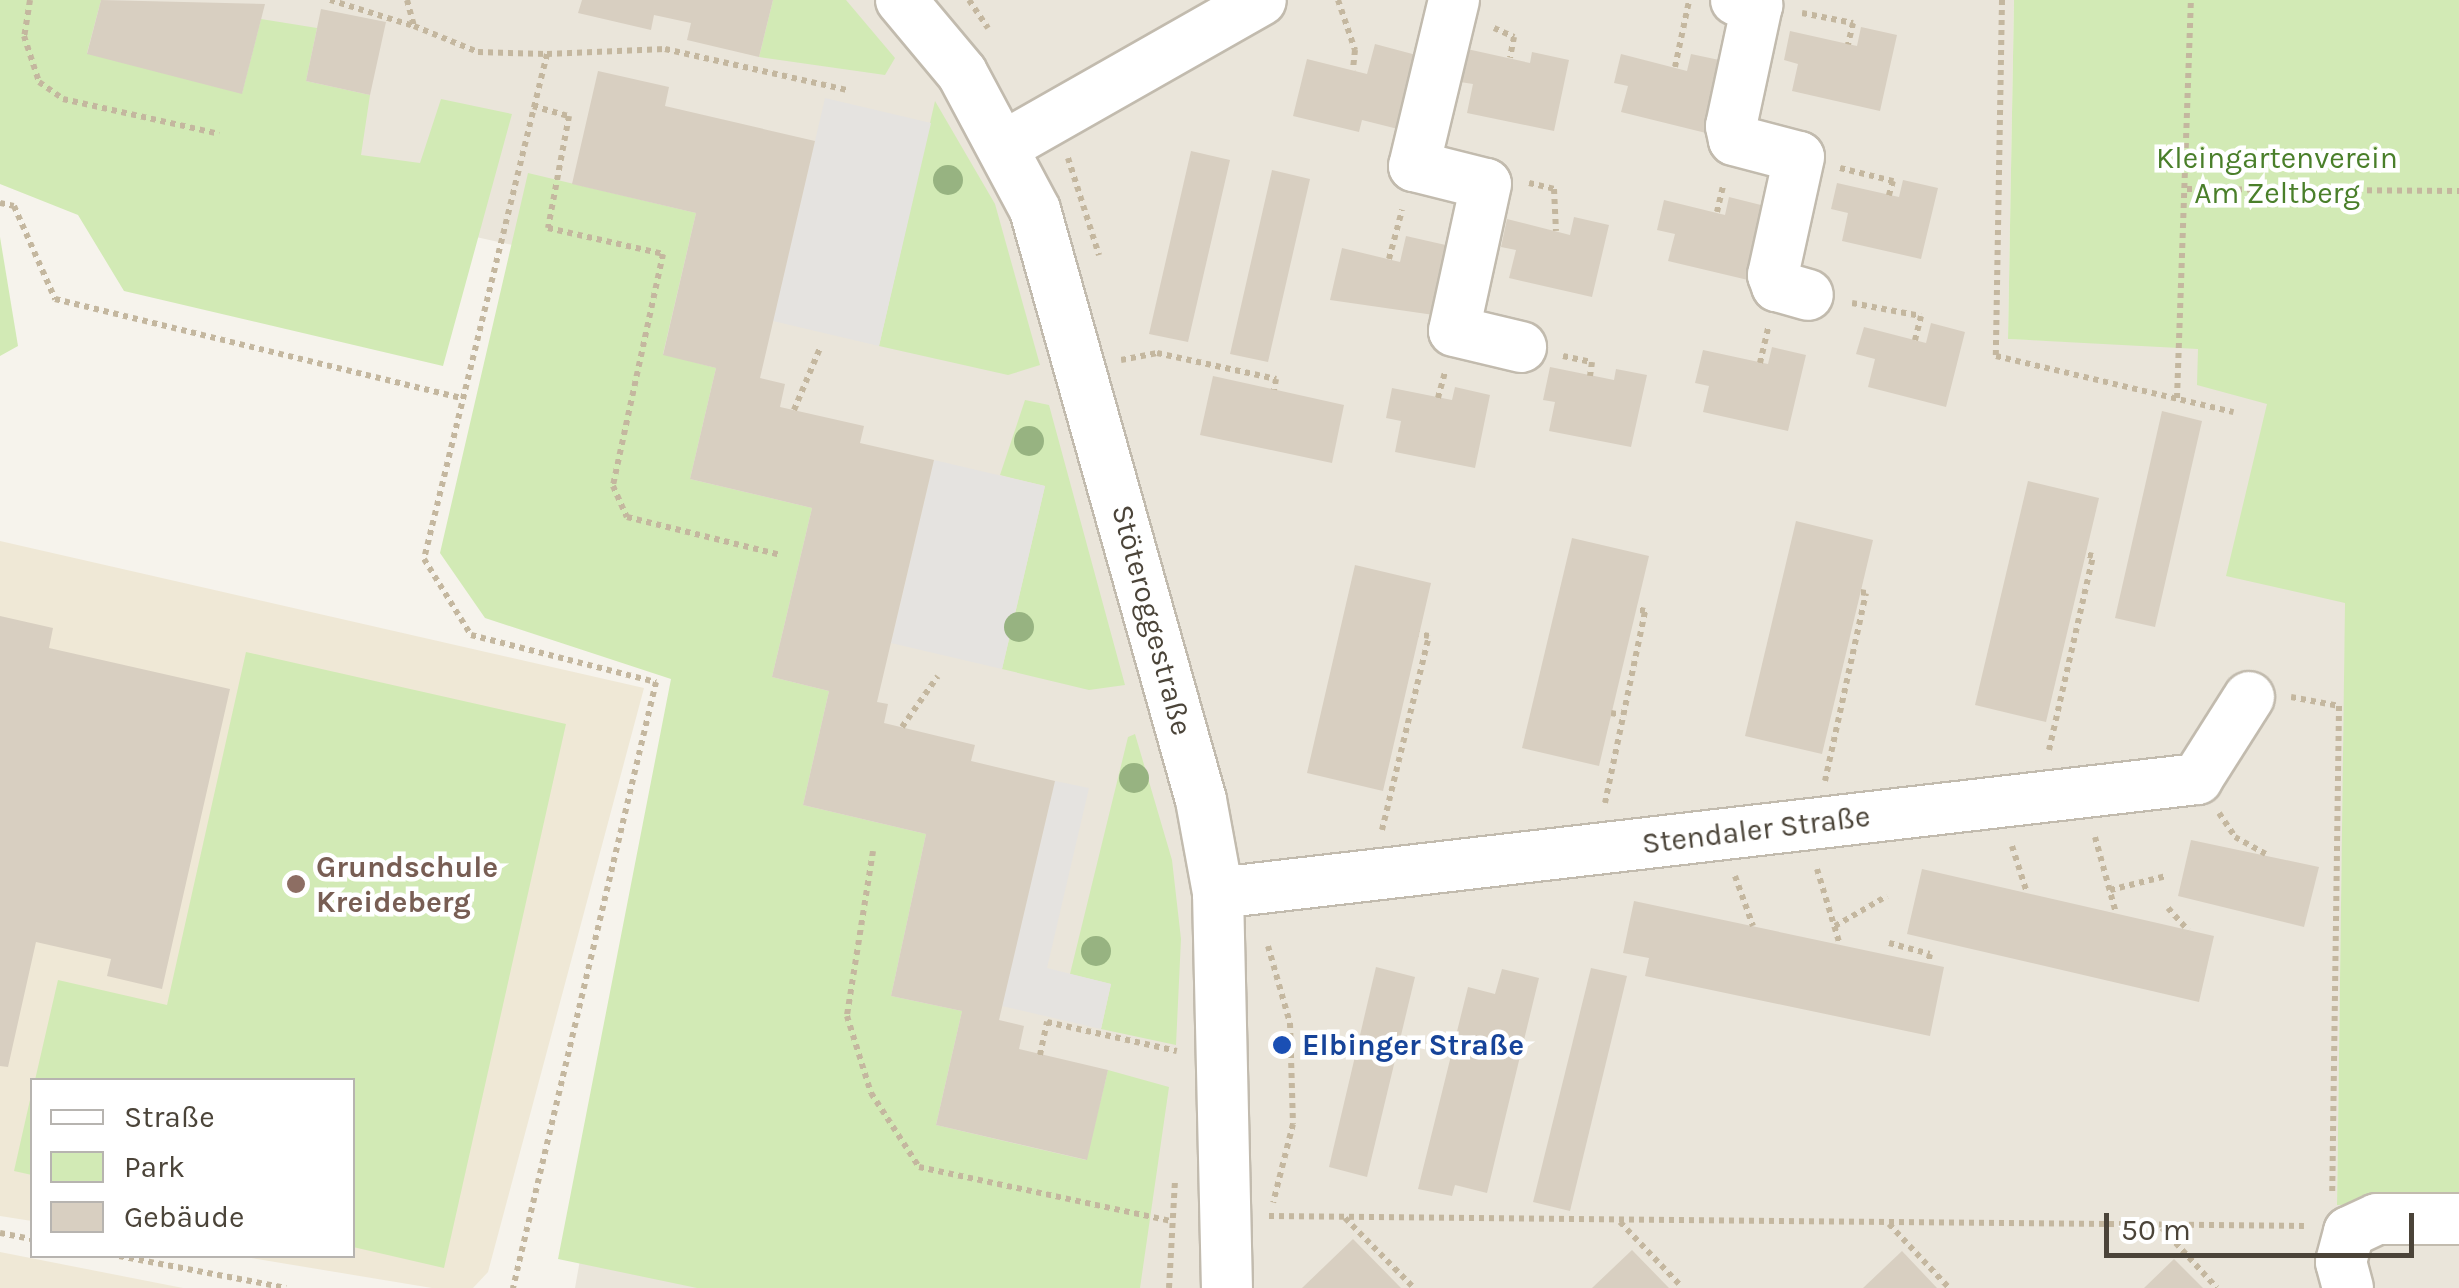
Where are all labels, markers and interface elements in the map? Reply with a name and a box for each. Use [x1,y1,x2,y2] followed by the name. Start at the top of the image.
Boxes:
[2156,140,2398,210] park label: Kleingartenverein Am Zeltberg
[1104,501,1200,739] street label: Stöteroggestraße
[1640,798,1872,862] street label: Stendaler Straße
[316,849,498,920] place label: Grundschule Kreideberg
[285,873,307,895] marker: Grundschule Kreideberg
[1302,1027,1524,1063] place label: Elbinger Straße
[1271,1034,1293,1056] marker: Elbinger Straße
[30,1078,355,1258] legend
[124,1099,215,1135] text: Straße
[124,1149,185,1185] text: Park
[2109,1193,2419,1255] scale bar
[124,1199,244,1235] text: Gebäude
[2121,1212,2191,1248] text: 50 m

